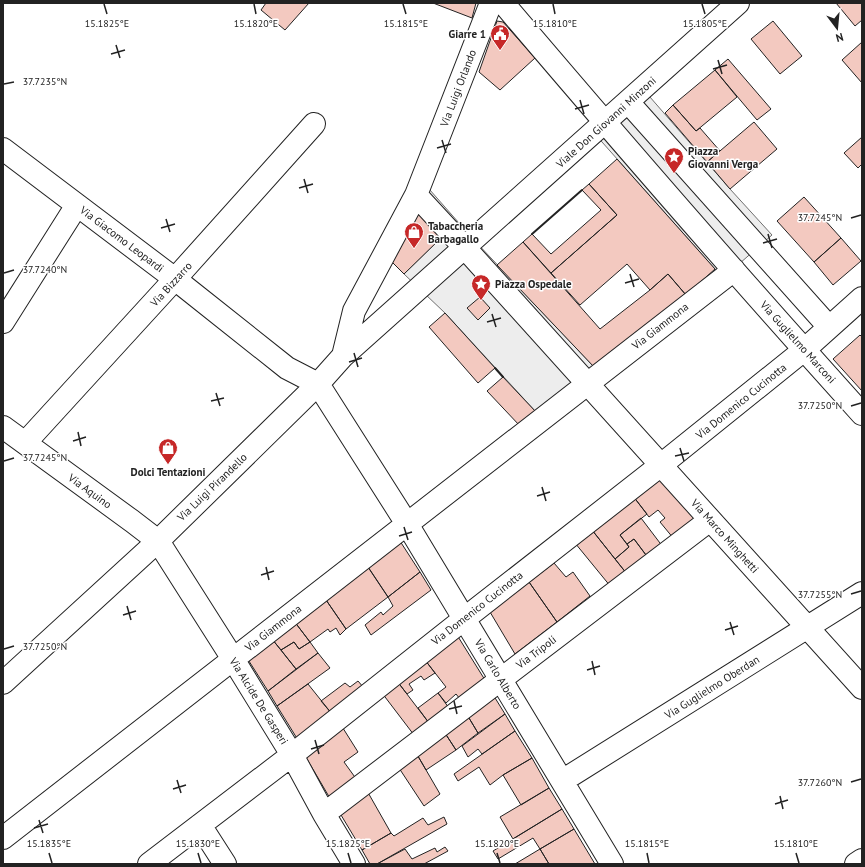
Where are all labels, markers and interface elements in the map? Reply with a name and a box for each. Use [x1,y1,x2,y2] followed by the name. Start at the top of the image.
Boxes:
[817,8,857,48] north arrow
[85,17,129,30] text: 15.1825°E
[234,17,278,30] text: 15.1820°E
[384,17,428,30] text: 15.1815°E
[533,17,577,30] text: 15.1810°E
[683,17,727,30] text: 15.1805°E
[489,23,511,51] public building icon: Giarre 1
[449,27,486,41] place label: Giarre 1
[834,30,845,45] text: N
[437,47,479,129] street label: Via Luigi Orlando
[552,73,659,171] street label: Viale Don Giovanni Minzoni
[23,75,67,88] text: 37.7235°N
[688,144,758,171] place label: Piazza Giovanni Verga
[663,146,685,174] place icon: Piazza Giovanni Verga
[76,202,167,275] street label: Via Giacomo Leopardi
[798,211,842,224] text: 37.7245°N
[428,219,483,246] place label: Tabaccheria Barbagallo
[403,221,425,249] shop icon: Tabaccheria Barbagallo
[147,259,195,310] street label: Via Bizzarro
[23,263,67,276] text: 37.7240°N
[470,273,492,301] place icon: Piazza Ospedale
[495,277,572,291] place label: Piazza Ospedale
[757,297,839,386] street label: Via Guglielmo Marconi
[628,300,691,353] street label: Via Giammona
[692,360,789,442] street label: Via Domenico Cucinotta
[798,399,842,412] text: 37.7250°N
[157,437,179,465] shop icon: Dolci Tentazioni
[173,450,250,525] street label: Via Luigi Pirandello
[23,451,67,464] text: 37.7245°N
[131,465,206,479] place label: Dolci Tentazioni
[65,470,115,511] street label: Via Aquino
[687,495,762,576] street label: Via Marco Minghetti
[428,568,526,649] street label: Via Domenico Cucinotta
[798,588,842,601] text: 37.7255°N
[241,602,304,655] street label: Via Giammona
[512,632,559,672] street label: Via Tripoli
[471,636,524,712] street label: Via Carlo Alberto
[23,640,67,653] text: 37.7250°N
[661,652,762,722] street label: Via Guglielmo Oberdan
[226,654,291,747] street label: Via Alcide De Gasperi
[798,776,842,789] text: 37.7260°N
[27,837,71,850] text: 15.1835°E
[176,837,220,850] text: 15.1830°E
[326,837,370,850] text: 15.1825°E
[475,837,519,850] text: 15.1820°E
[625,837,669,850] text: 15.1815°E
[774,837,818,850] text: 15.1810°E

